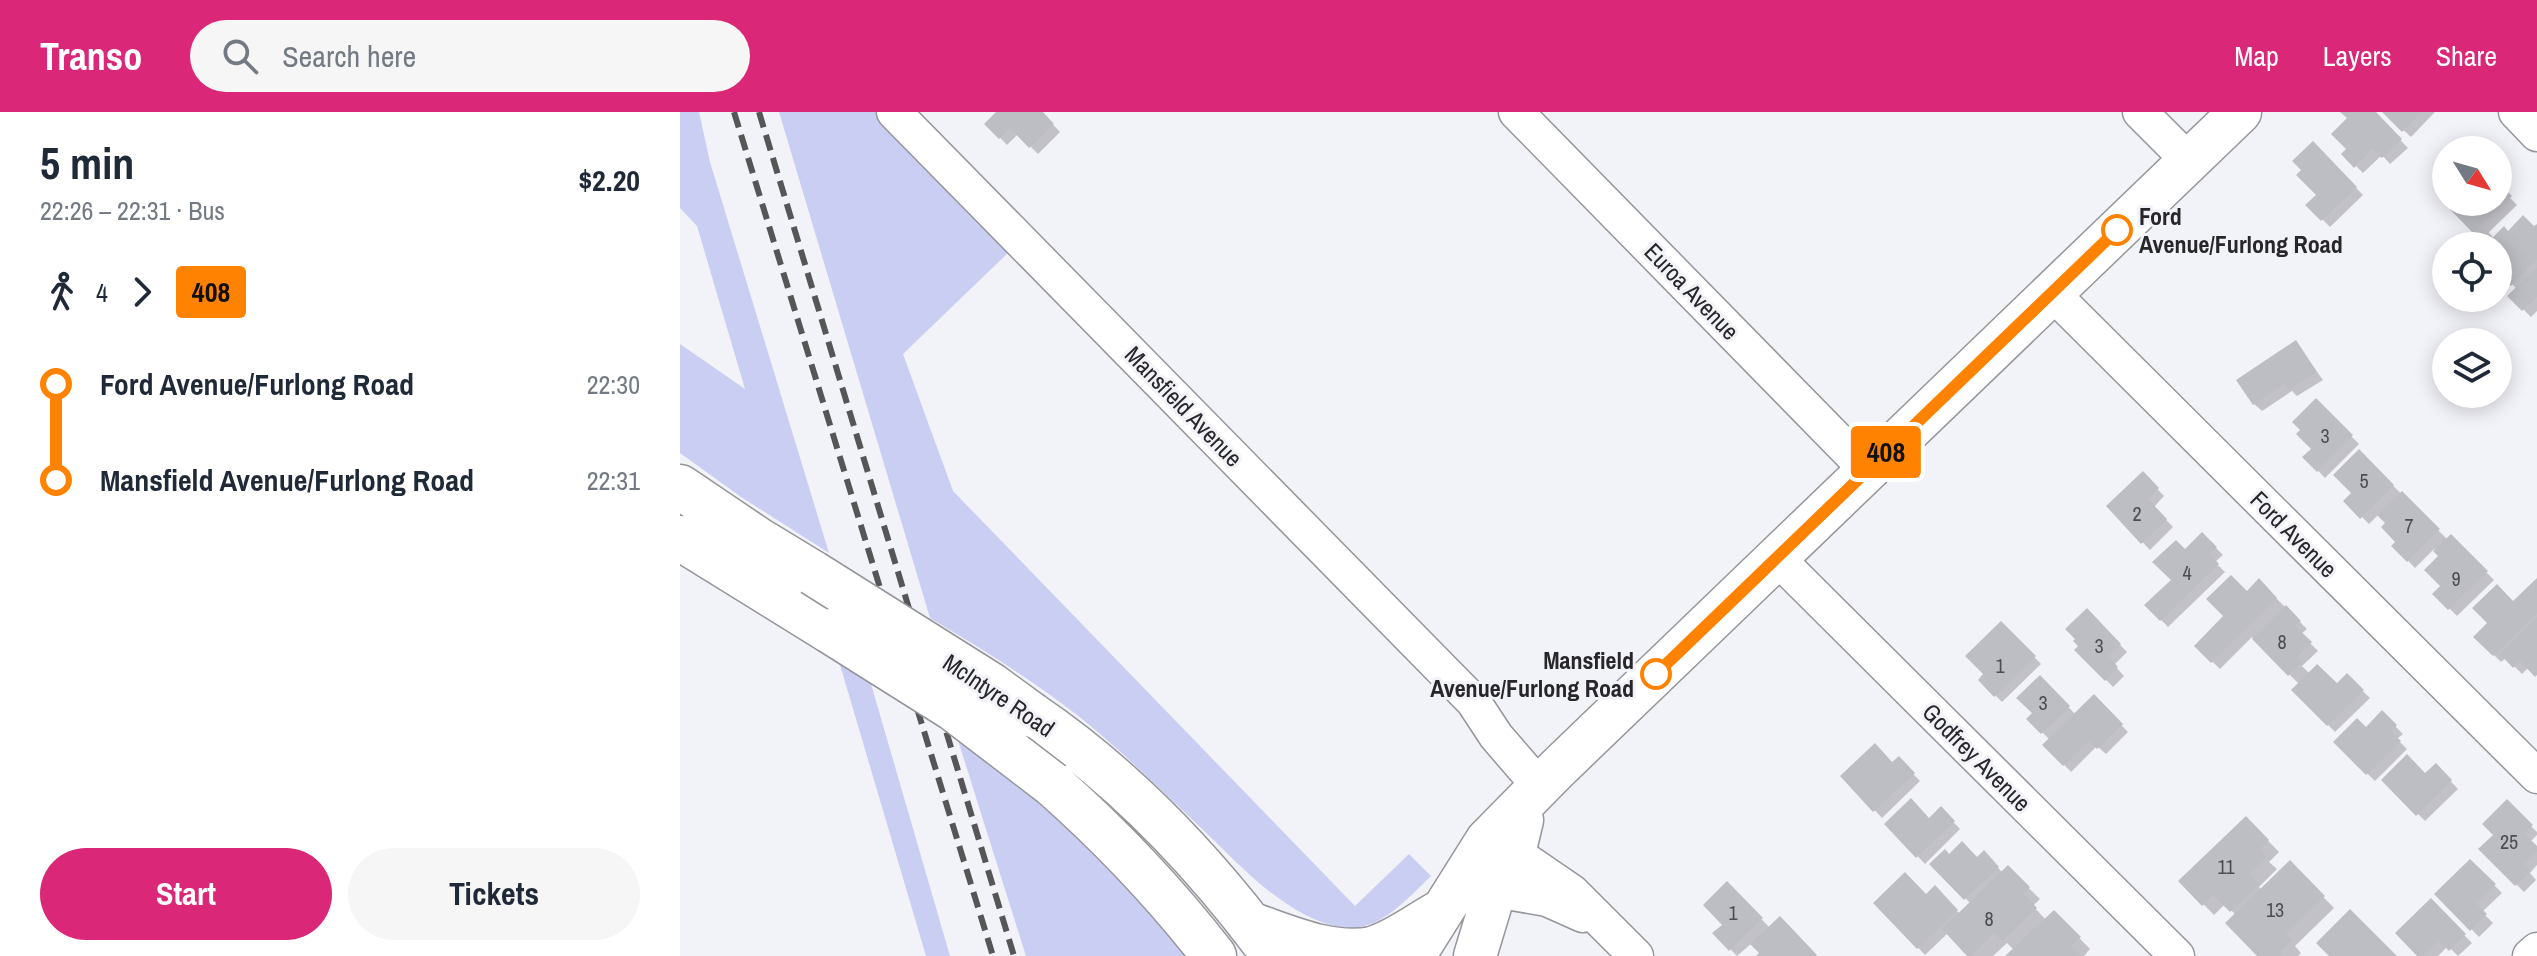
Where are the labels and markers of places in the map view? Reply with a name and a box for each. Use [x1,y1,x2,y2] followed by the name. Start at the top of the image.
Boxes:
[2139,200,2343,260] place label: Ford Avenue/Furlong Road
[2102,215,2132,245] marker: Ford Avenue/Furlong Road
[1430,644,1634,704] place label: Mansfield Avenue/Furlong Road
[1641,659,1671,689] marker: Mansfield Avenue/Furlong Road

